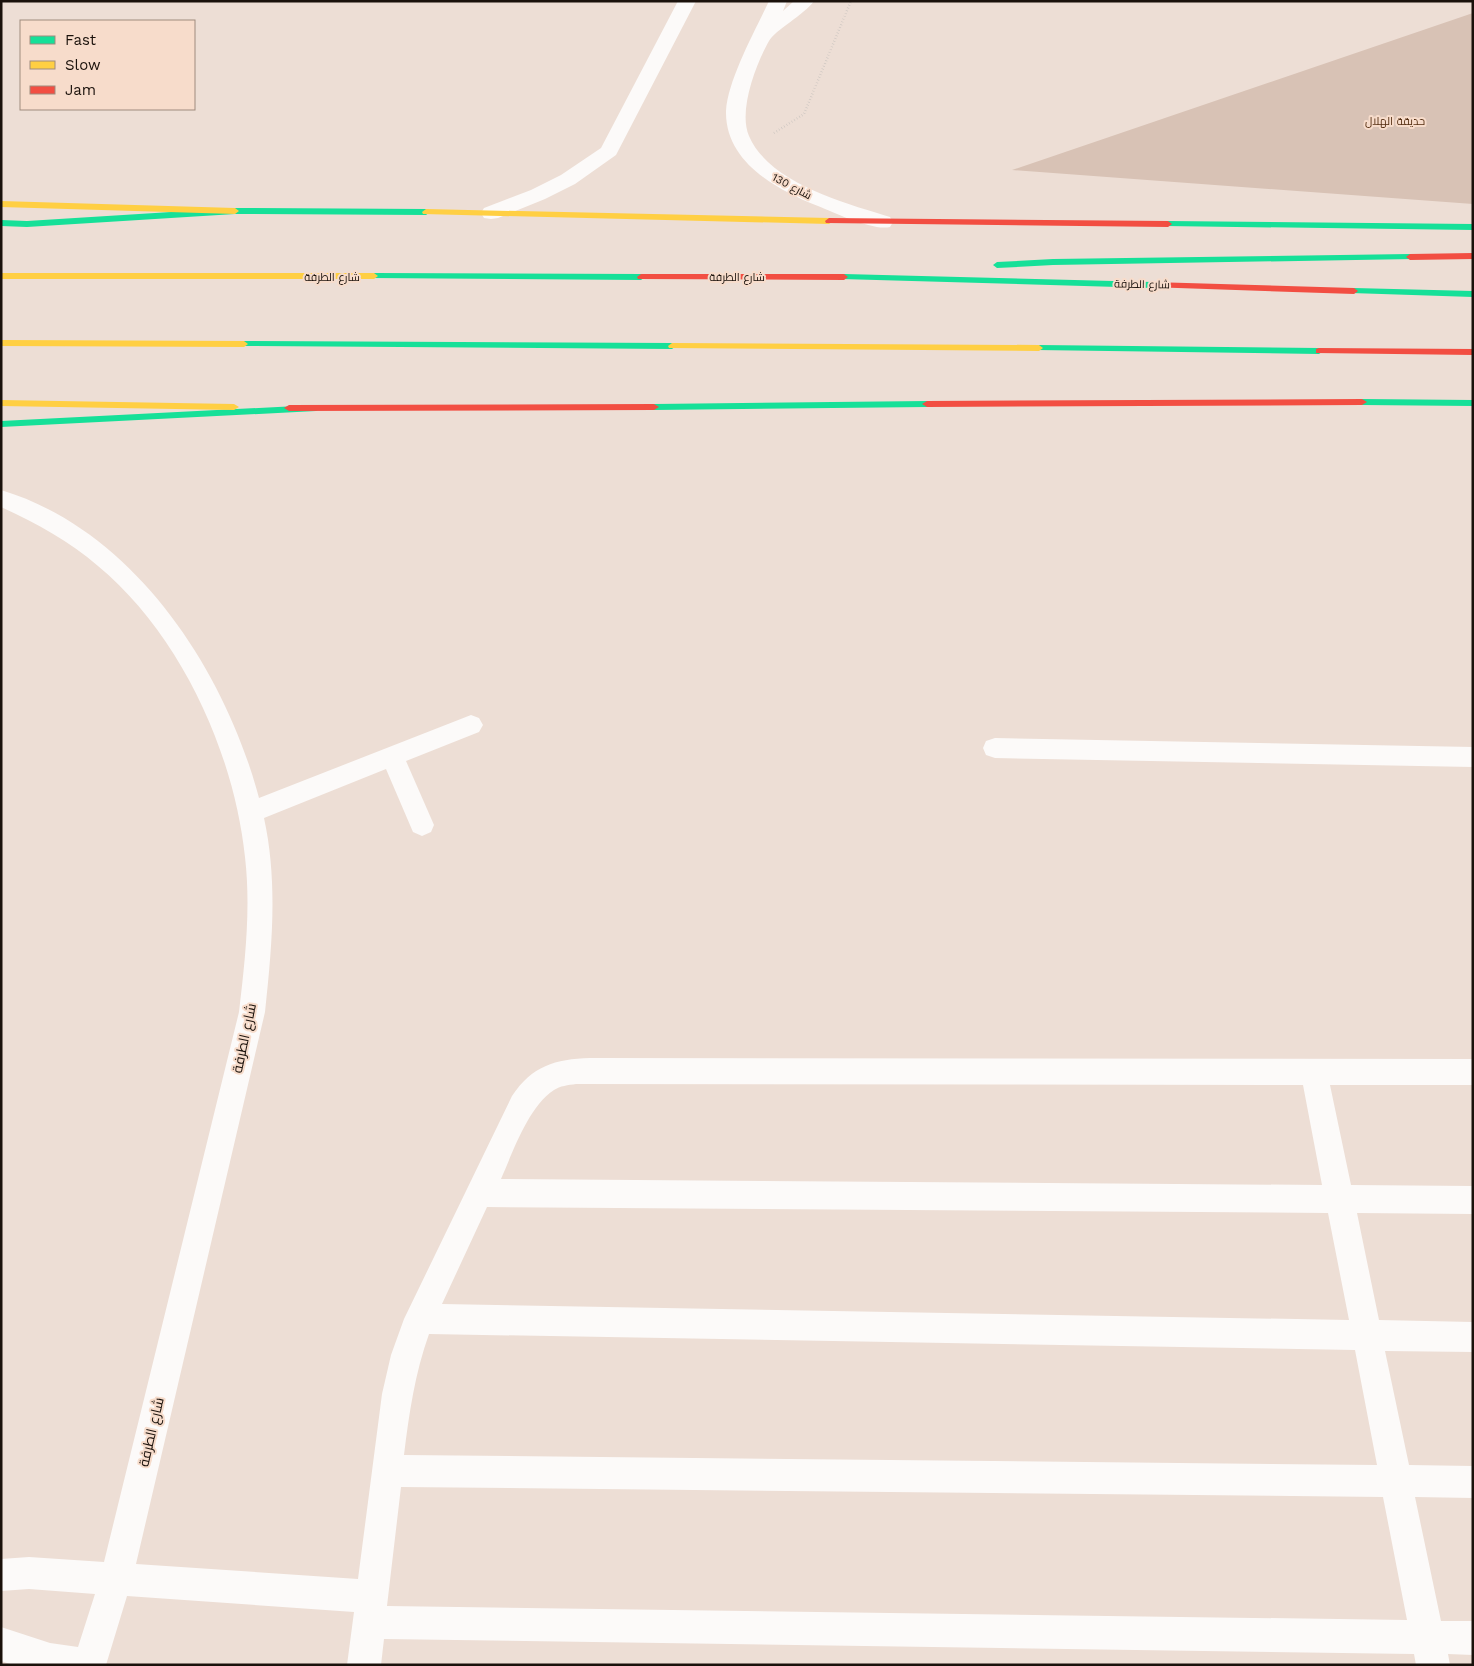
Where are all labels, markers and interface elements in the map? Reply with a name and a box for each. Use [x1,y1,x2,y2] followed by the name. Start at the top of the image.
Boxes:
[20,20,195,110] legend
[65,31,97,49] text: Fast
[65,56,101,74] text: Slow
[65,81,96,99] text: Jam
[1365,115,1425,128] park label: حديقة الهلال
[769,171,814,203] street label: شارع 130
[304,271,360,285] street label: شارع الطرفة
[709,271,765,285] street label: شارع الطرفة
[1114,278,1170,292] street label: شارع الطرفة
[229,1002,260,1074] street label: شارع الطرفة
[135,1396,168,1469] street label: شارع الطرفة

